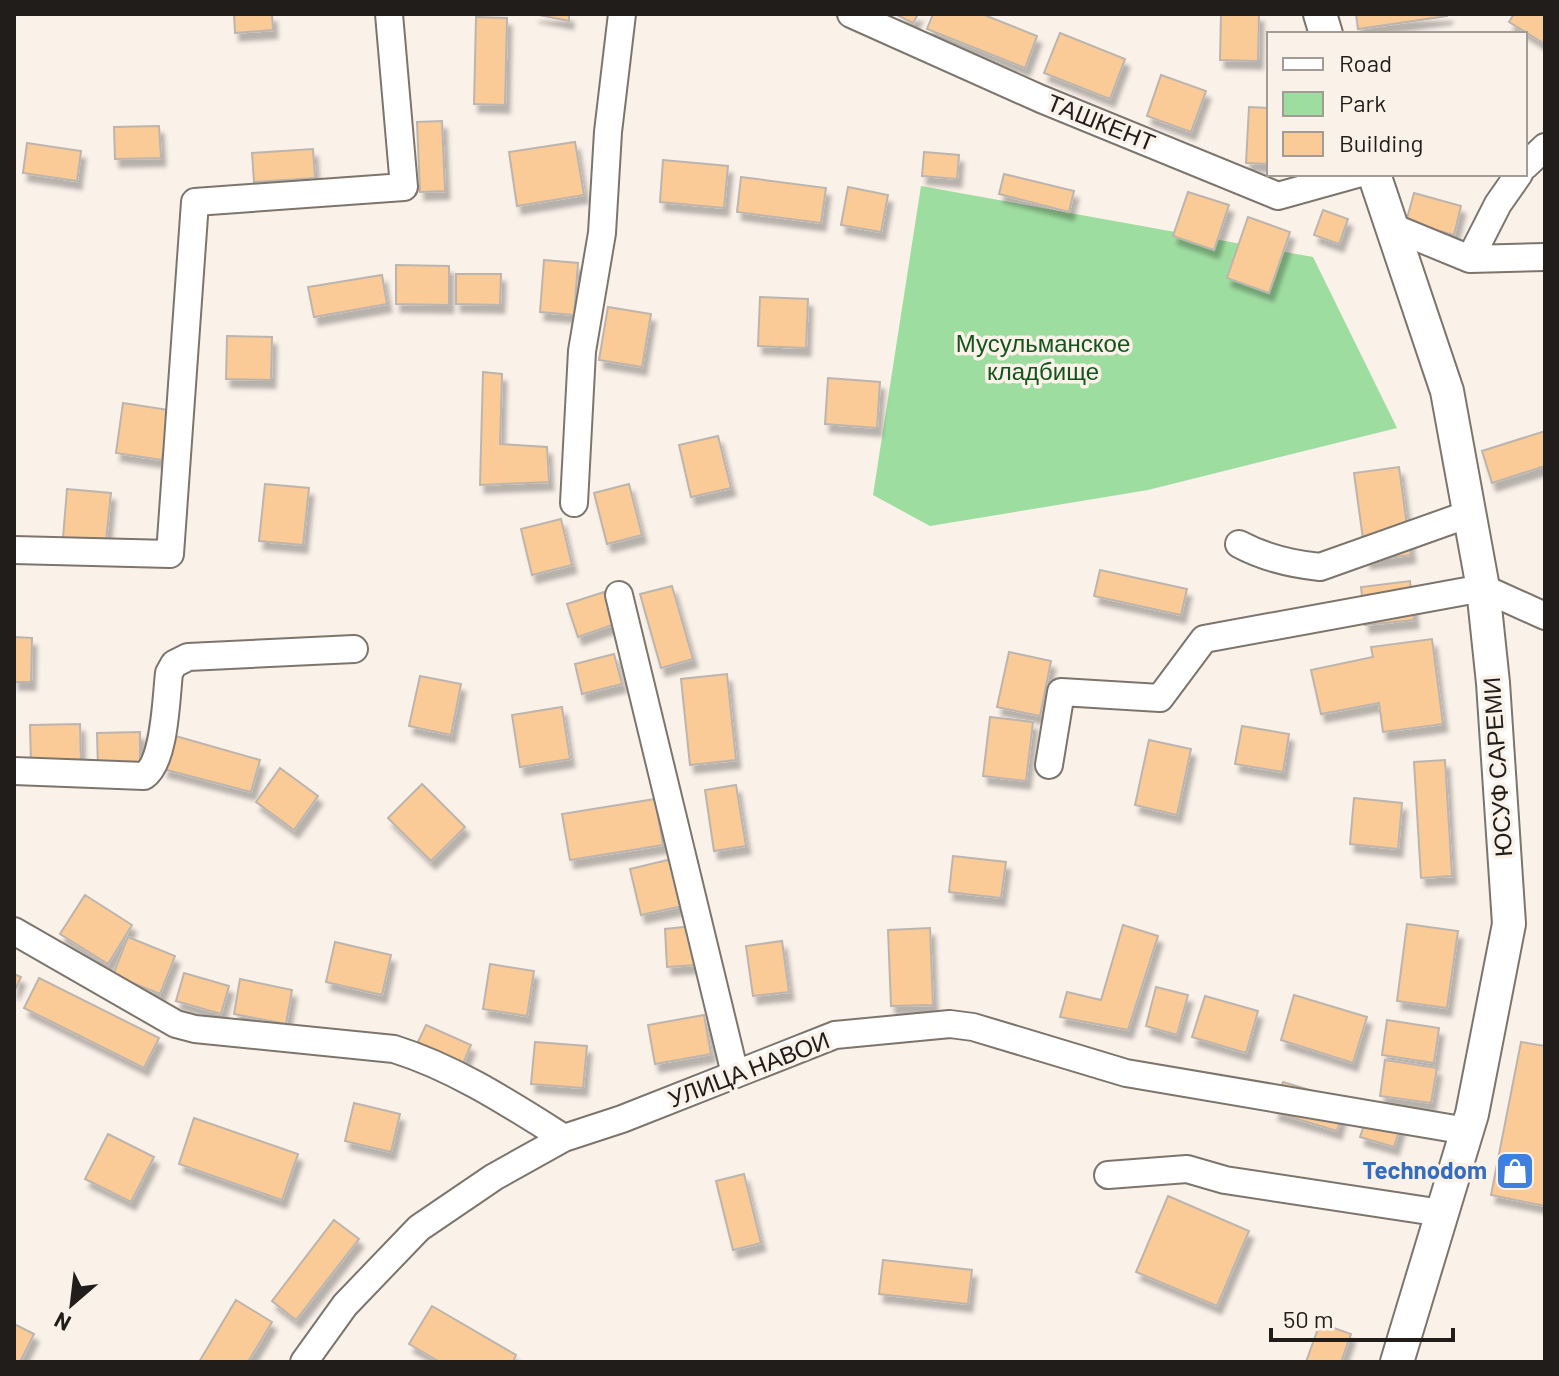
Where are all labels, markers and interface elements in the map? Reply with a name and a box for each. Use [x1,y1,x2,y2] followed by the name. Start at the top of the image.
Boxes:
[1267,32,1527,176] legend
[1339,48,1392,77] text: Road
[1043,87,1160,157] street label: ТАШКЕНТ
[1339,88,1386,117] text: Park
[1339,128,1423,157] text: Building
[956,328,1130,385] park label: Мусульманское кладбище
[1476,676,1517,858] street label: ЮСУФ САРЕМИ
[664,1025,833,1113] street label: УЛИЦА НАВОИ
[1494,1150,1536,1192] shop icon: Technodom
[1362,1155,1487,1184] place label: Technodom
[32,1264,112,1344] north arrow
[1271,1292,1453,1342] scale bar
[1283,1304,1334,1333] text: 50 m
[50,1308,75,1337] text: N

